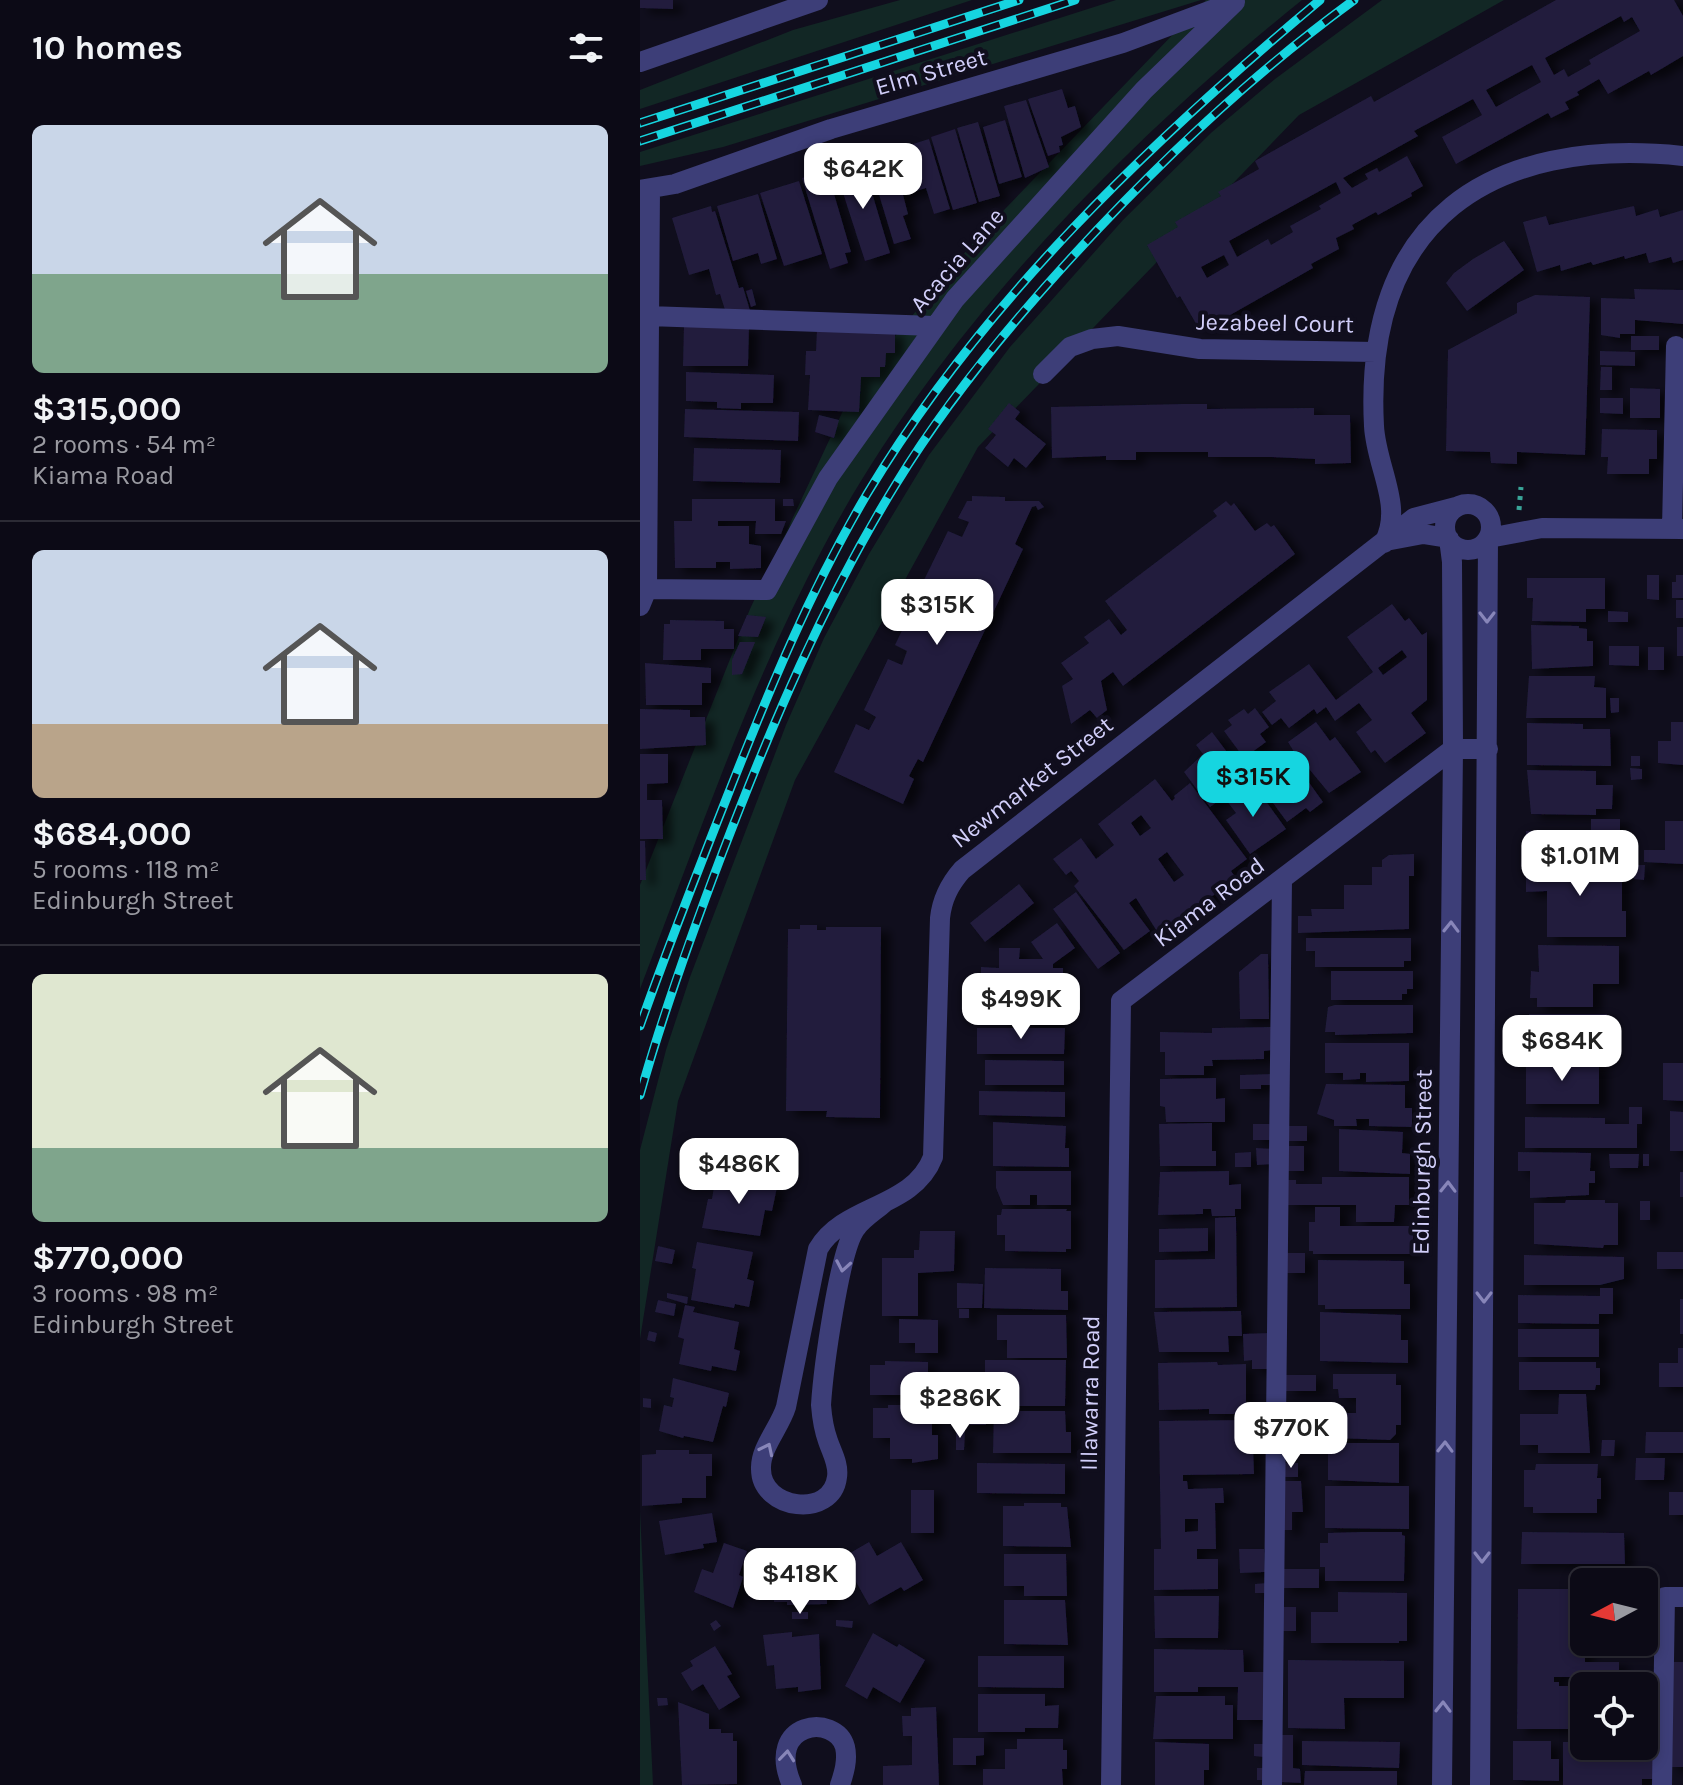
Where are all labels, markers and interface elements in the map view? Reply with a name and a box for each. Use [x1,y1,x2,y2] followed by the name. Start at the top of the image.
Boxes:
[564,26,608,70] icon: filters
[32,28,183,68] text: 10 homes
[872,43,990,101] street label: Elm Street
[807,143,919,211] pin: $642K
[822,153,904,184] text: $642K
[248,177,392,321] icon: home
[904,202,1010,318] street label: Acacia Lane
[1196,308,1354,338] street label: Jezabeel Court
[32,389,182,429] text: $315,000
[32,429,216,460] text: 2 rooms · 54 m²
[32,460,175,491] text: Kiama Road
[881,579,993,647] pin: $315K
[899,589,975,620] text: $315K
[248,602,392,746] icon: home
[1478,611,1496,624] one-way arrow
[946,710,1118,854] street label: Newmarket Street
[1197,751,1309,819] pin: $315K
[1215,761,1291,792] text: $315K
[32,814,191,854] text: $684,000
[1515,830,1645,898] pin: $1.01M
[1539,840,1621,871] text: $1.01M
[1148,851,1270,953] street label: Kiama Road
[32,854,220,885] text: 5 rooms · 118 m²
[32,885,234,916] text: Edinburgh Street
[1442,920,1460,933] one-way arrow
[965,973,1077,1041] pin: $499K
[980,983,1062,1014] text: $499K
[1506,1015,1618,1083] pin: $684K
[1521,1025,1603,1056] text: $684K
[248,1026,392,1170] icon: home
[1406,1069,1438,1255] street label: Edinburgh Street
[683,1138,795,1206] pin: $486K
[698,1148,780,1179] text: $486K
[1439,1180,1457,1193] one-way arrow
[32,1238,184,1278] text: $770,000
[835,1259,852,1272] one-way arrow
[32,1278,218,1309] text: 3 rooms · 98 m²
[1475,1291,1493,1304] one-way arrow
[32,1309,234,1340] text: Edinburgh Street
[1075,1315,1105,1471] street label: Illawarra Road
[904,1372,1016,1440] pin: $286K
[918,1382,1002,1413] text: $286K
[1235,1402,1347,1470] pin: $770K
[1252,1412,1330,1443] text: $770K
[1436,1440,1454,1453] one-way arrow
[757,1443,773,1457] one-way arrow
[744,1548,856,1616] pin: $418K
[1473,1551,1491,1564] one-way arrow
[762,1558,838,1589] text: $418K
[1570,1568,1658,1656] north arrow
[1570,1568,1658,1760] map controls
[1570,1672,1658,1760] button: locate
[1434,1700,1451,1713] one-way arrow
[779,1749,796,1762] one-way arrow

